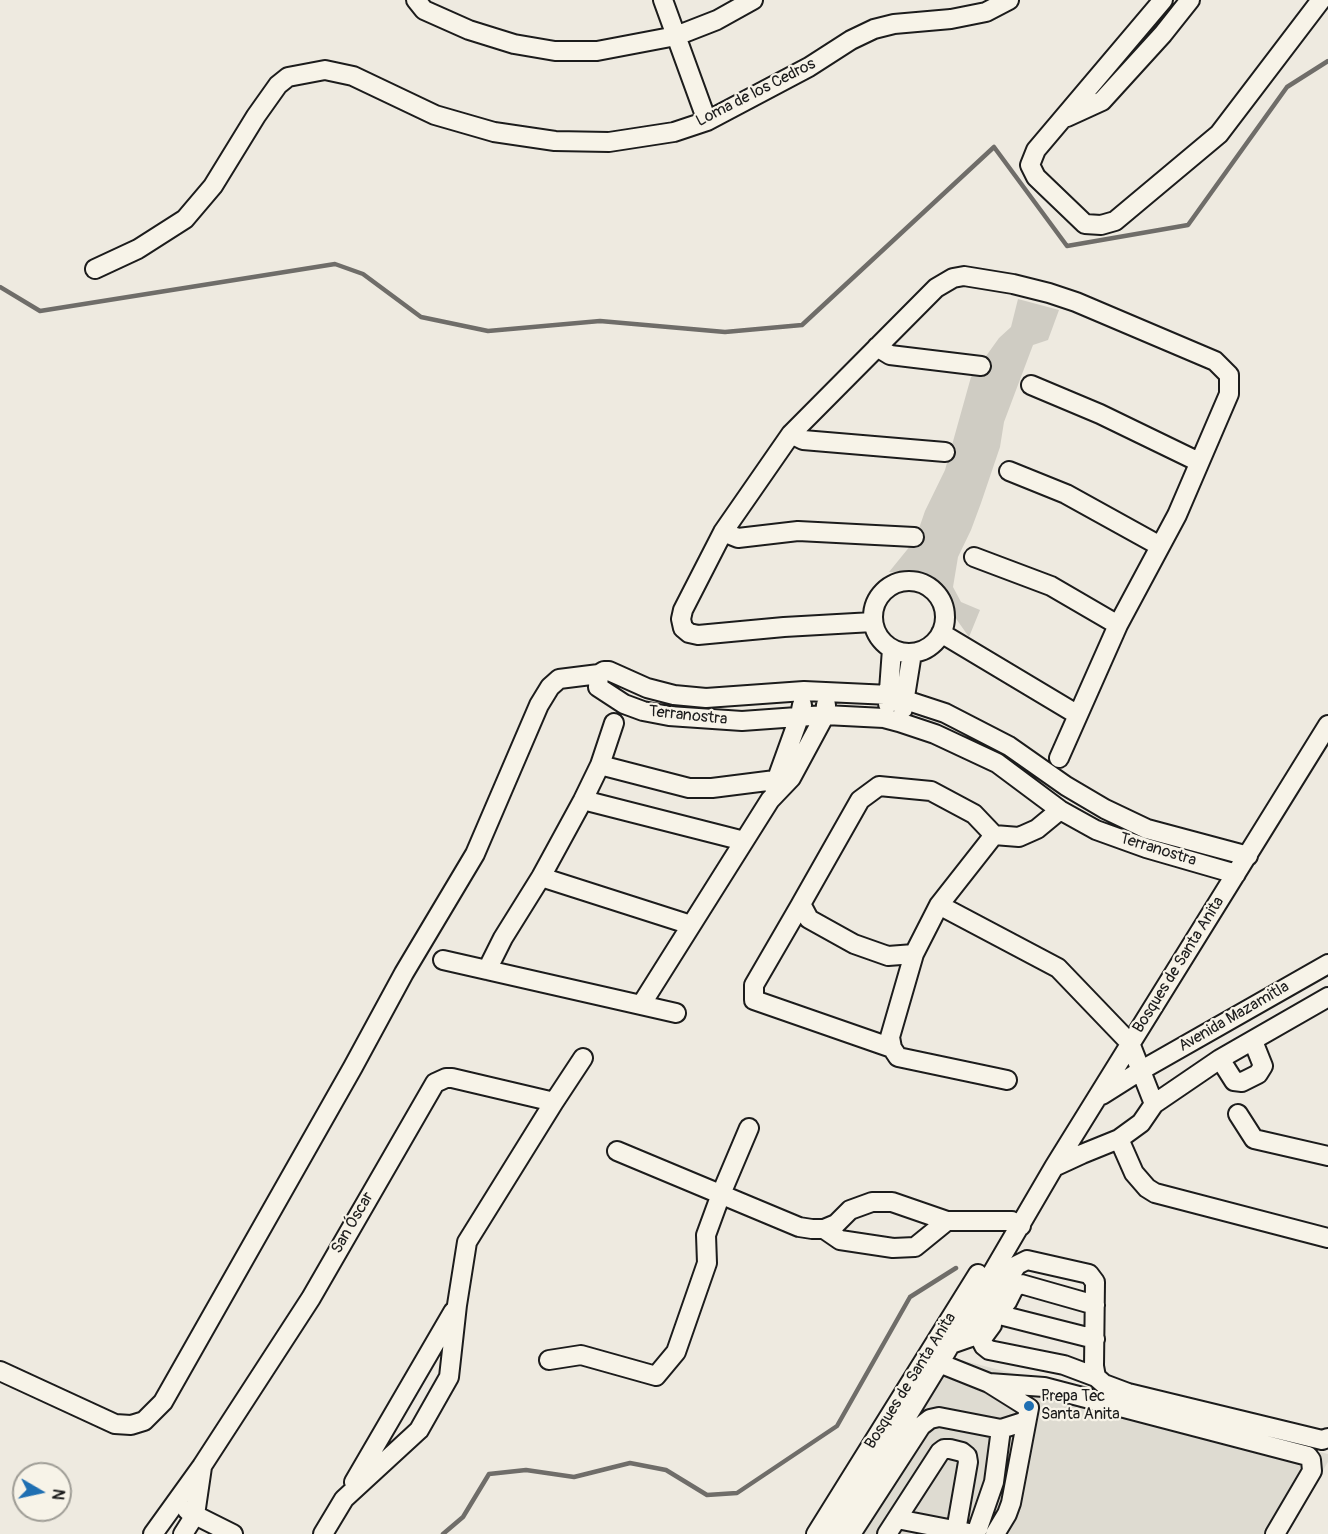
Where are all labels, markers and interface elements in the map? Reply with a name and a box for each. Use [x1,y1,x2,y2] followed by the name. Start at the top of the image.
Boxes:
[693,55,819,131] street label: Loma de los Cedros
[648,702,728,730] street label: Terranostra
[1117,829,1199,871] street label: Terranostra
[1129,893,1229,1037] street label: Bosques de Santa Anita
[1175,978,1293,1056] street label: Avenida Mazamitla
[328,1189,378,1257] street label: San Óscar
[861,1309,961,1453] street label: Bosques de Santa Anita
[1041,1387,1120,1425] place label: Prepa Tec Santa Anita
[1022,1399,1036,1413] marker: Prepa Tec Santa Anita
[12,1462,72,1522] north arrow
[47,1488,69,1501] text: N

